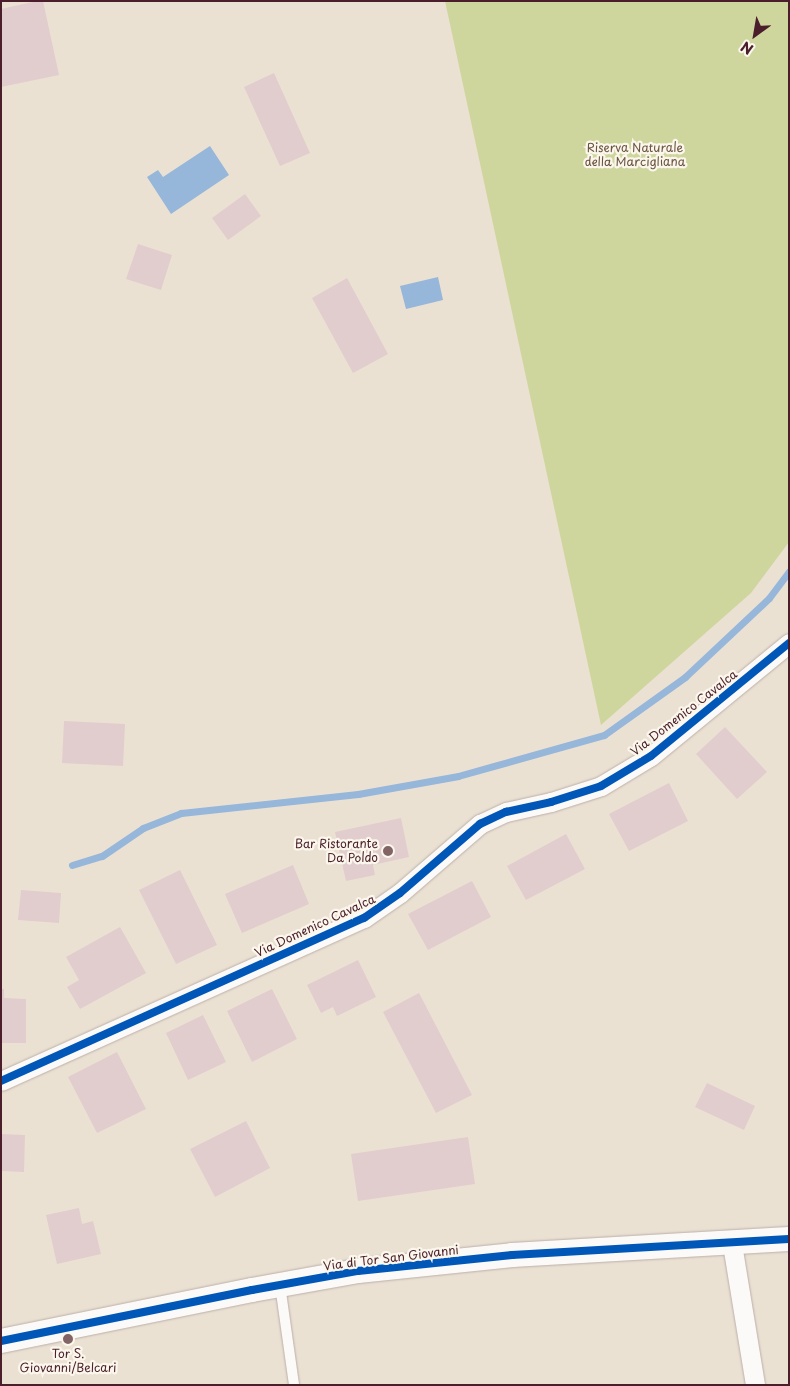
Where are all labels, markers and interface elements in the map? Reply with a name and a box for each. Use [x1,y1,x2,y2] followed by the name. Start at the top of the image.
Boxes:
[730,10,780,60] north arrow
[737,36,757,60] text: N
[585,141,685,169] park label: Riserva Naturale della Marcigliana
[628,667,740,759] street label: Via Domenico Cavalca
[294,837,378,865] place label: Bar Ristorante Da Poldo
[382,845,394,857] marker: Bar Ristorante Da Poldo
[253,892,377,960] street label: Via Domenico Cavalca
[322,1242,460,1274] street label: Via di Tor San Giovanni
[62,1333,74,1345] marker: Tor S. Giovanni/Belcari
[19,1347,117,1375] place label: Tor S. Giovanni/Belcari

